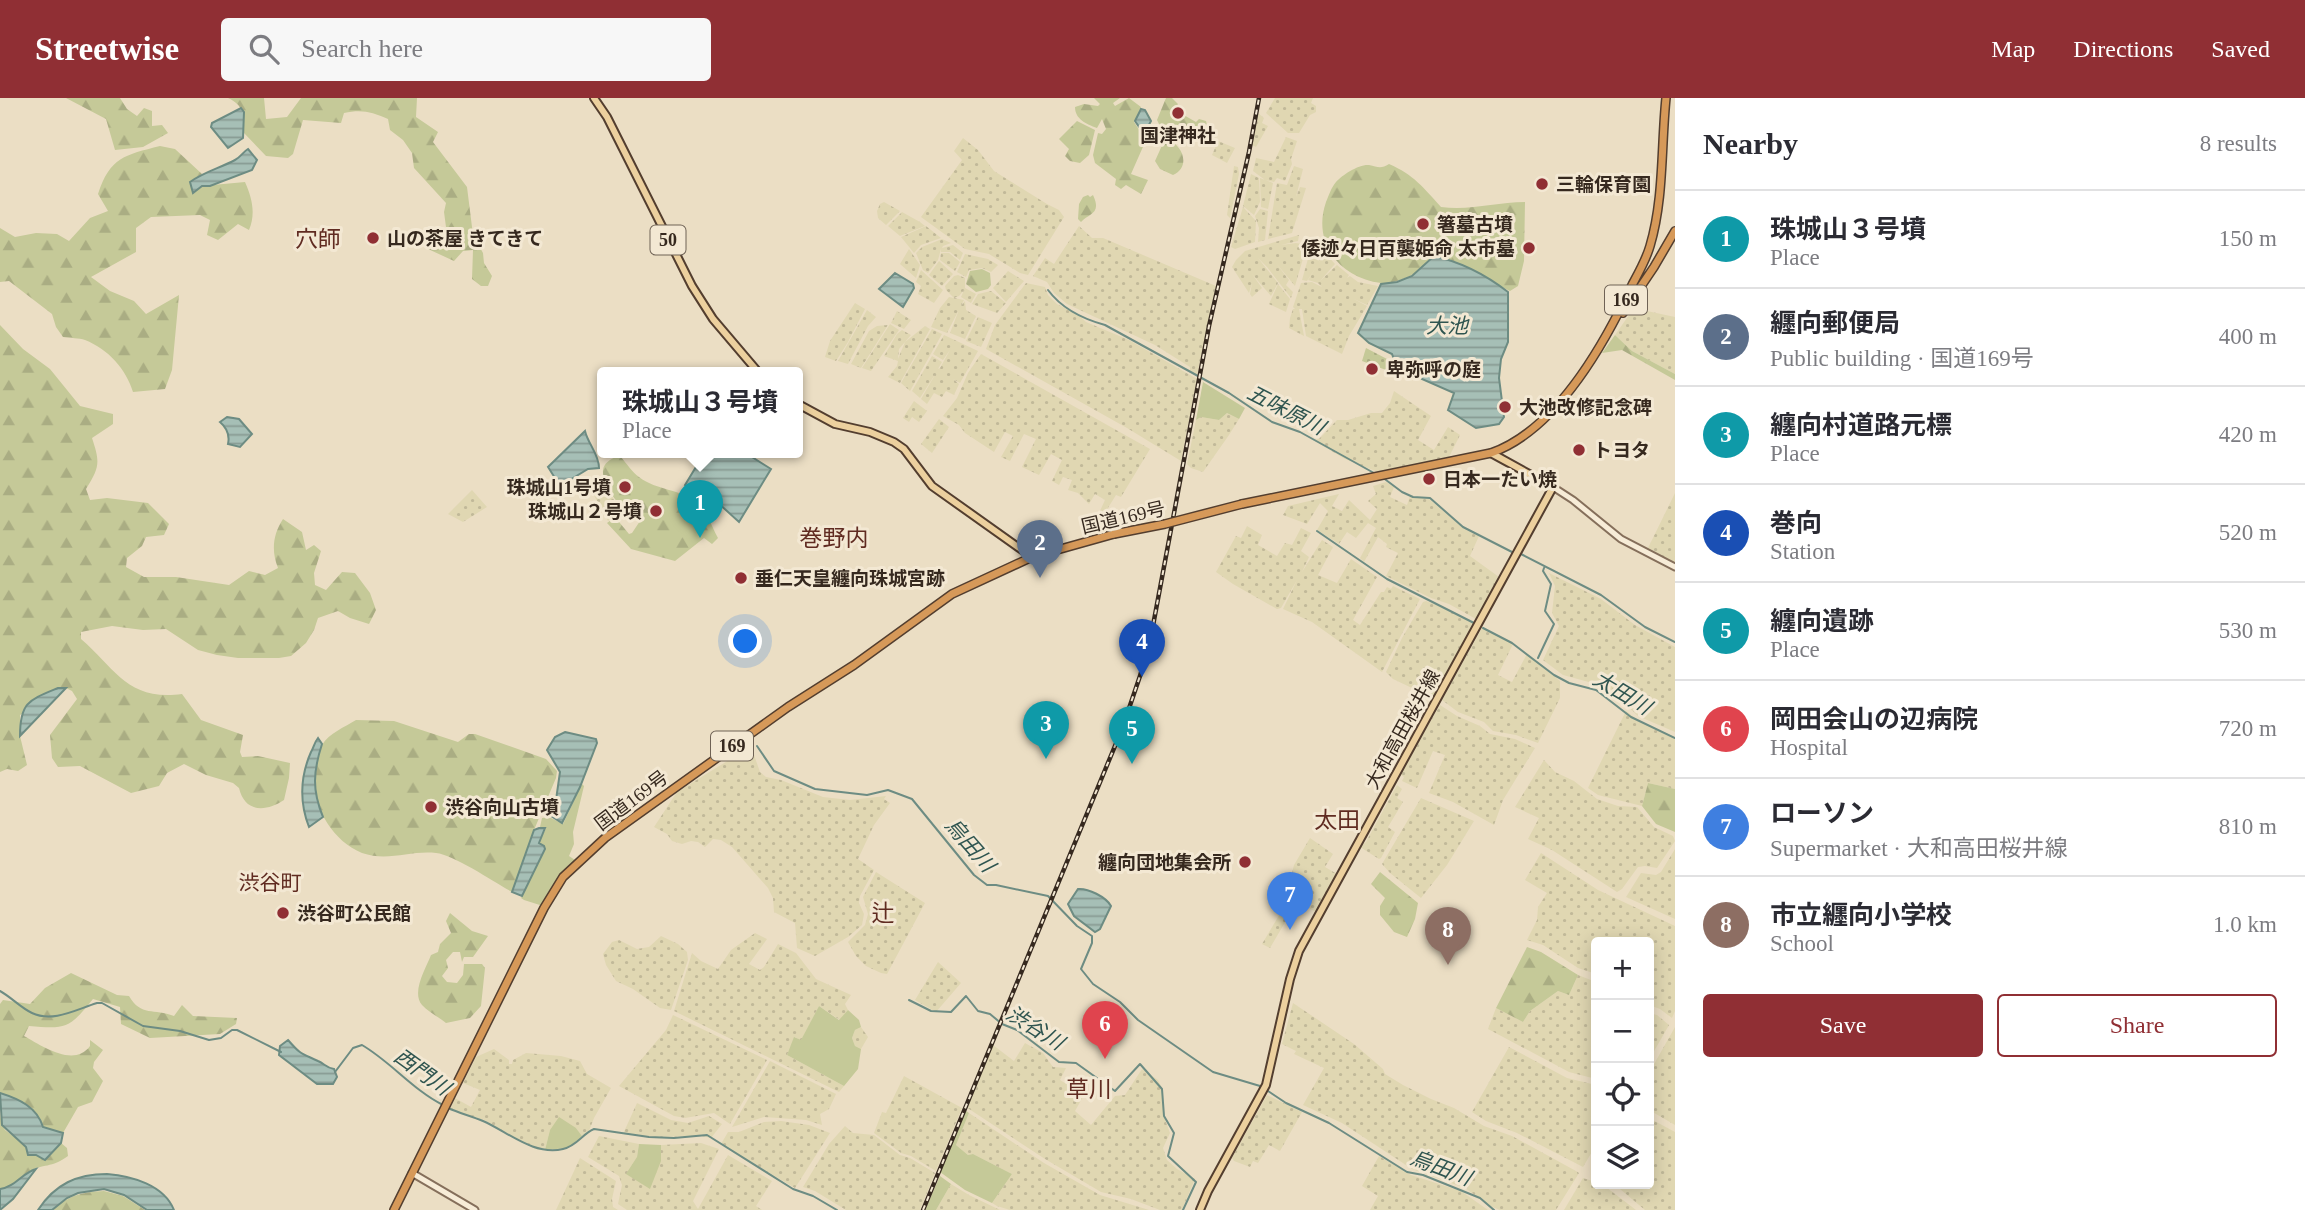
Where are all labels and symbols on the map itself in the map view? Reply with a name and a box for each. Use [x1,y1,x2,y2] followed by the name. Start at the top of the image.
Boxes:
[1170,105,1186,121] marker: 国津神社
[1140,125,1216,146] place label: 国津神社
[1556,174,1651,195] place label: 三輪保育園
[1534,176,1550,192] marker: 三輪保育園
[1437,214,1513,235] place label: 箸墓古墳
[1415,216,1431,232] marker: 箸墓古墳
[650,225,686,254] road number: 50
[295,227,341,252] district label: 穴師
[387,228,543,249] place label: 山の茶屋 きてきて
[365,230,381,246] marker: 山の茶屋 きてきて
[1301,238,1515,259] place label: 倭迹々日百襲姫命 太市墓
[1521,240,1537,256] marker: 倭迹々日百襲姫命 太市墓
[1605,286,1647,314] road number: 169
[1426,314,1470,338] water label: 大池
[1386,359,1481,380] place label: 卑弥呼の庭
[1364,361,1380,377] marker: 卑弥呼の庭
[1243,380,1331,441] water label: 五味原川
[1519,397,1652,418] place label: 大池改修記念碑
[1497,399,1513,415] marker: 大池改修記念碑
[1593,440,1650,461] place label: トヨタ
[1571,442,1587,458] marker: トヨタ
[1443,469,1557,490] place label: 日本一たい焼
[1421,471,1437,487] marker: 日本一たい焼
[506,477,611,498] place label: 珠城山1号墳
[617,479,633,495] marker: 珠城山1号墳
[677,480,723,538] pin: 1
[1079,498,1167,537] street label: 国道169号
[528,501,642,522] place label: 珠城山２号墳
[648,503,664,519] marker: 珠城山２号墳
[1017,520,1063,578] pin: 2
[800,526,869,551] district label: 巻野内
[755,568,945,589] place label: 垂仁天皇纏向珠城宮跡
[733,570,749,586] marker: 垂仁天皇纏向珠城宮跡
[1119,619,1165,677] pin: 4
[728,624,762,658] your location
[1361,666,1444,793] street label: 大和高田桜井線
[1589,666,1657,721] water label: 太田川
[1023,701,1069,759] pin: 3
[1109,706,1155,764] pin: 5
[711,732,753,760] road number: 169
[591,766,672,835] street label: 国道169号
[445,797,559,818] place label: 渋谷向山古墳
[423,799,439,815] marker: 渋谷向山古墳
[1314,808,1360,833] district label: 太田
[940,813,1001,878] water label: 烏田川
[1098,852,1231,873] place label: 纏向団地集会所
[1237,854,1253,870] marker: 纏向団地集会所
[239,871,302,895] district label: 渋谷町
[1267,872,1313,930] pin: 7
[872,901,895,926] district label: 辻
[297,903,411,924] place label: 渋谷町公民館
[275,905,291,921] marker: 渋谷町公民館
[1425,907,1471,965] pin: 8
[1002,1001,1070,1056] water label: 渋谷川
[1082,1001,1128,1059] pin: 6
[389,1044,456,1101] water label: 西門川
[1066,1077,1112,1102] district label: 草川
[1407,1146,1477,1191] water label: 烏田川

